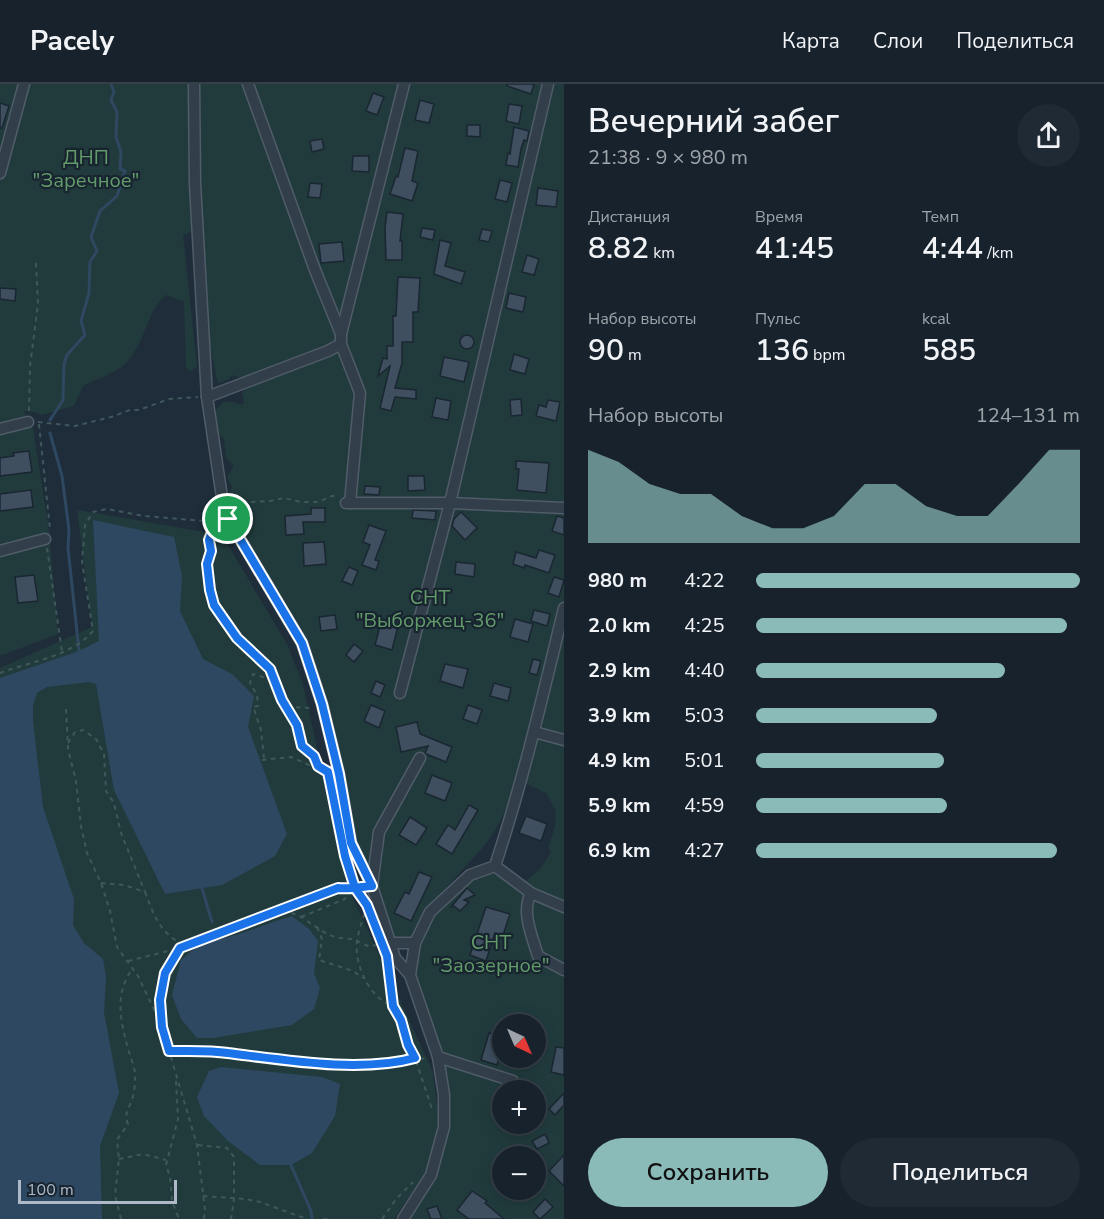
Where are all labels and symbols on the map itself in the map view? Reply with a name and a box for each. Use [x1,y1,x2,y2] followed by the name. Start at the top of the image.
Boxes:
[33,144,139,194] park label: ДНП "Заречное"
[202,493,253,544] pin
[356,584,504,634] park label: СНТ "Выборжец-36"
[432,929,550,979] park label: СНТ "Заозерное"
[492,1014,546,1068] north arrow
[18,1177,177,1204] scale bar

